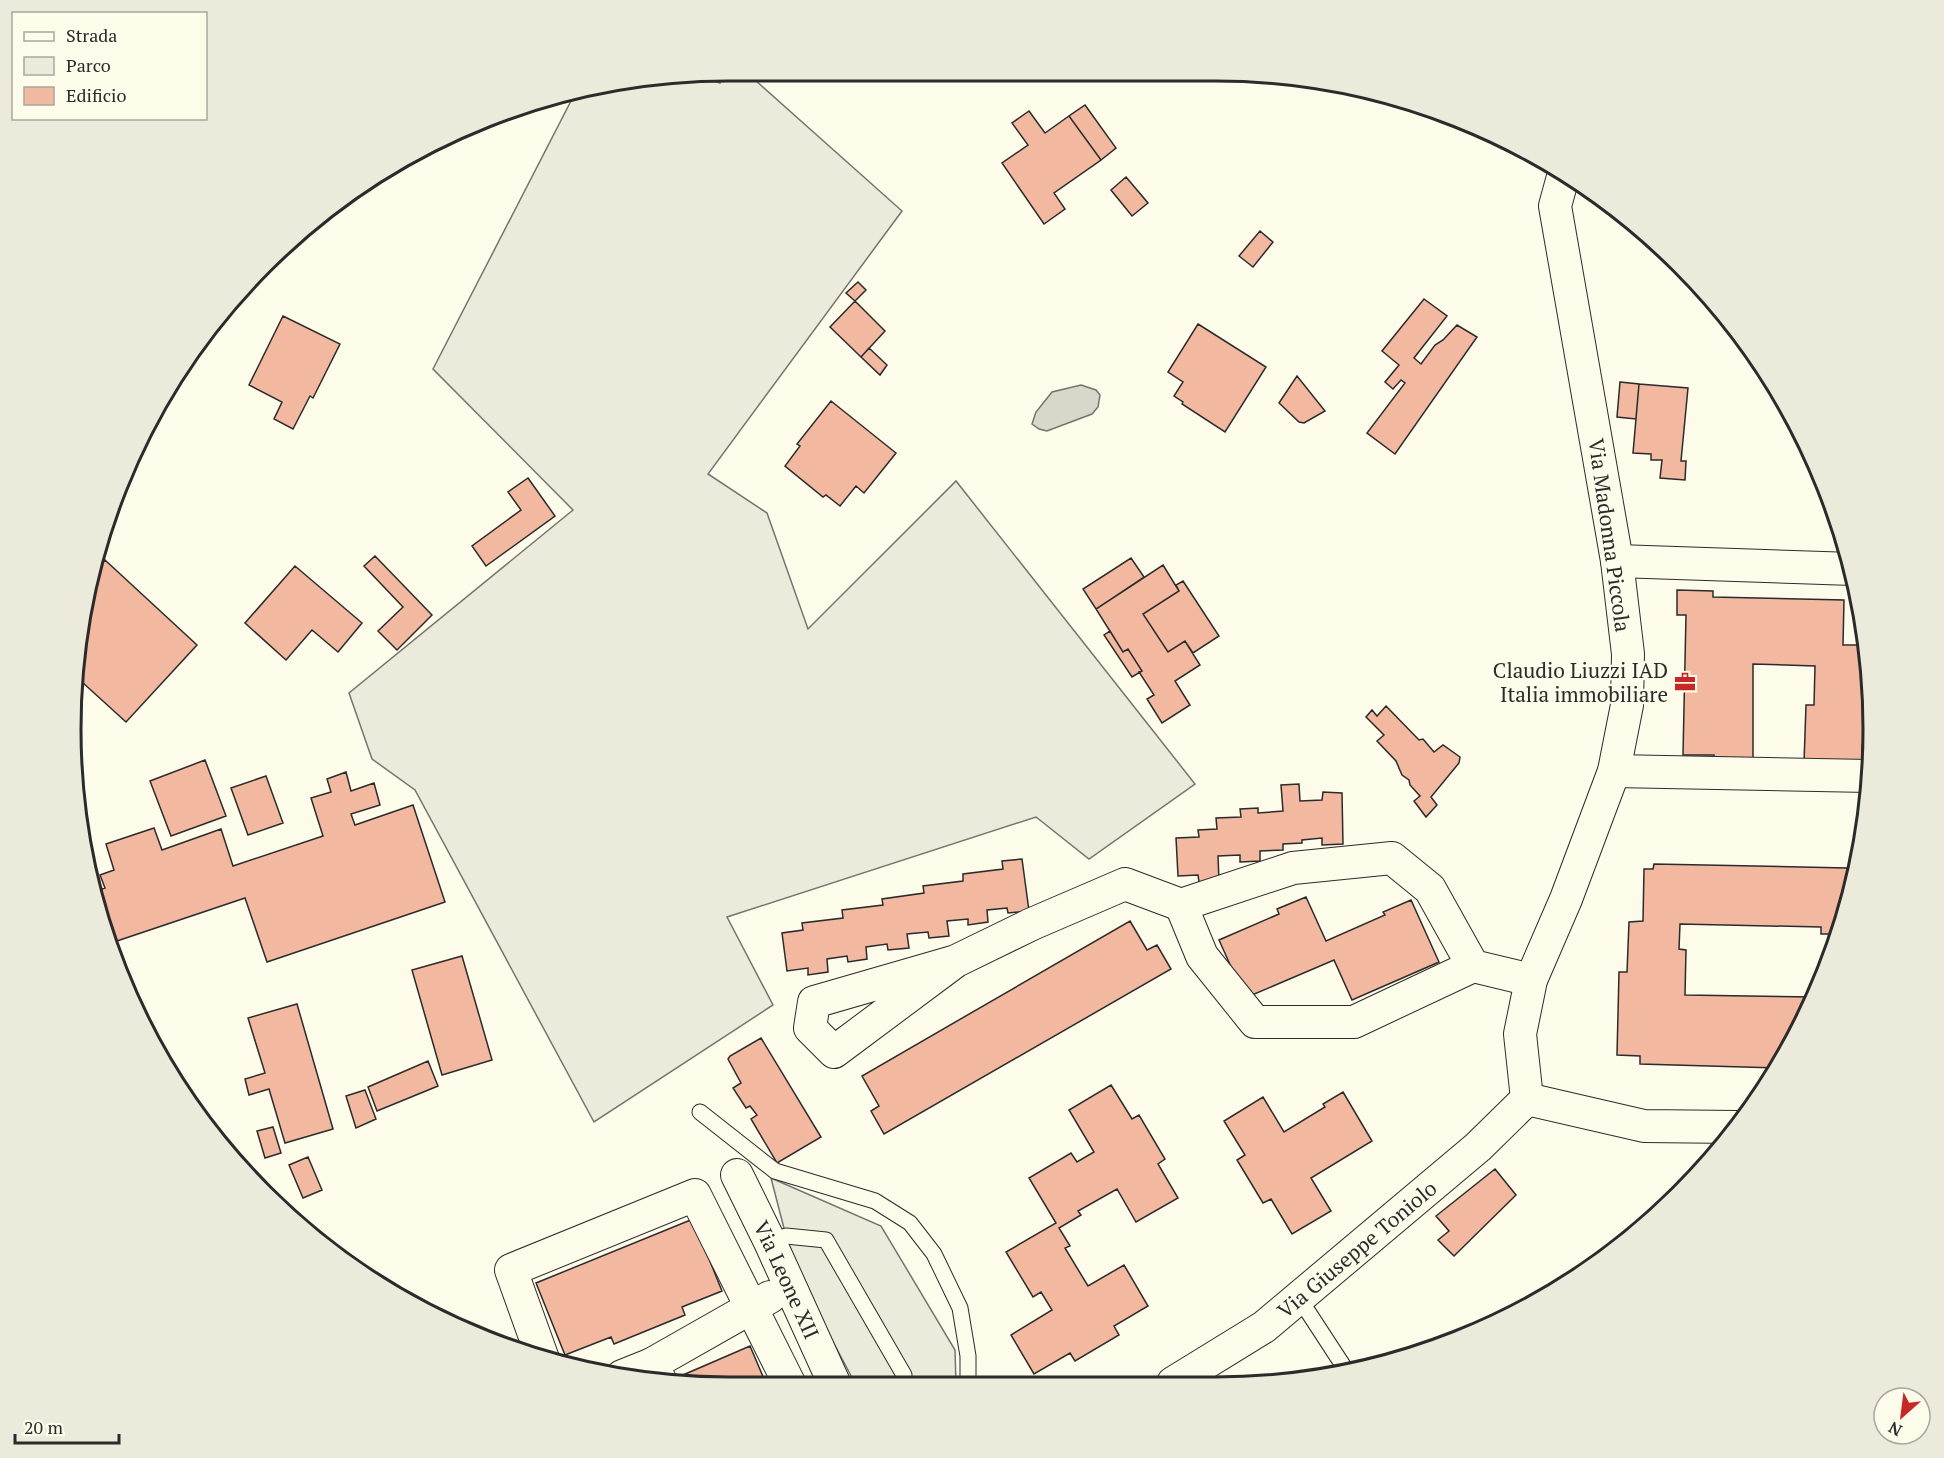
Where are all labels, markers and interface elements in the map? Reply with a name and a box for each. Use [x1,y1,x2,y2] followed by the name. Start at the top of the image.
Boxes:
[12,12,207,120] legend
[66,23,117,47] text: Strada
[66,53,111,77] text: Parco
[66,83,126,107] text: Edificio
[1583,436,1638,634] street label: Via Madonna Piccola
[1493,656,1668,708] place label: Claudio Liuzzi IAD Italia immobiliare
[1673,670,1697,694] office icon: Claudio Liuzzi IAD Italia immobiliare
[1271,1174,1442,1324] street label: Via Giuseppe Toniolo
[748,1216,826,1343] street label: Via Leone XII
[1872,1386,1932,1446] north arrow
[15,1407,118,1445] scale bar
[24,1415,64,1439] text: 20 m
[1884,1417,1905,1442] text: N

